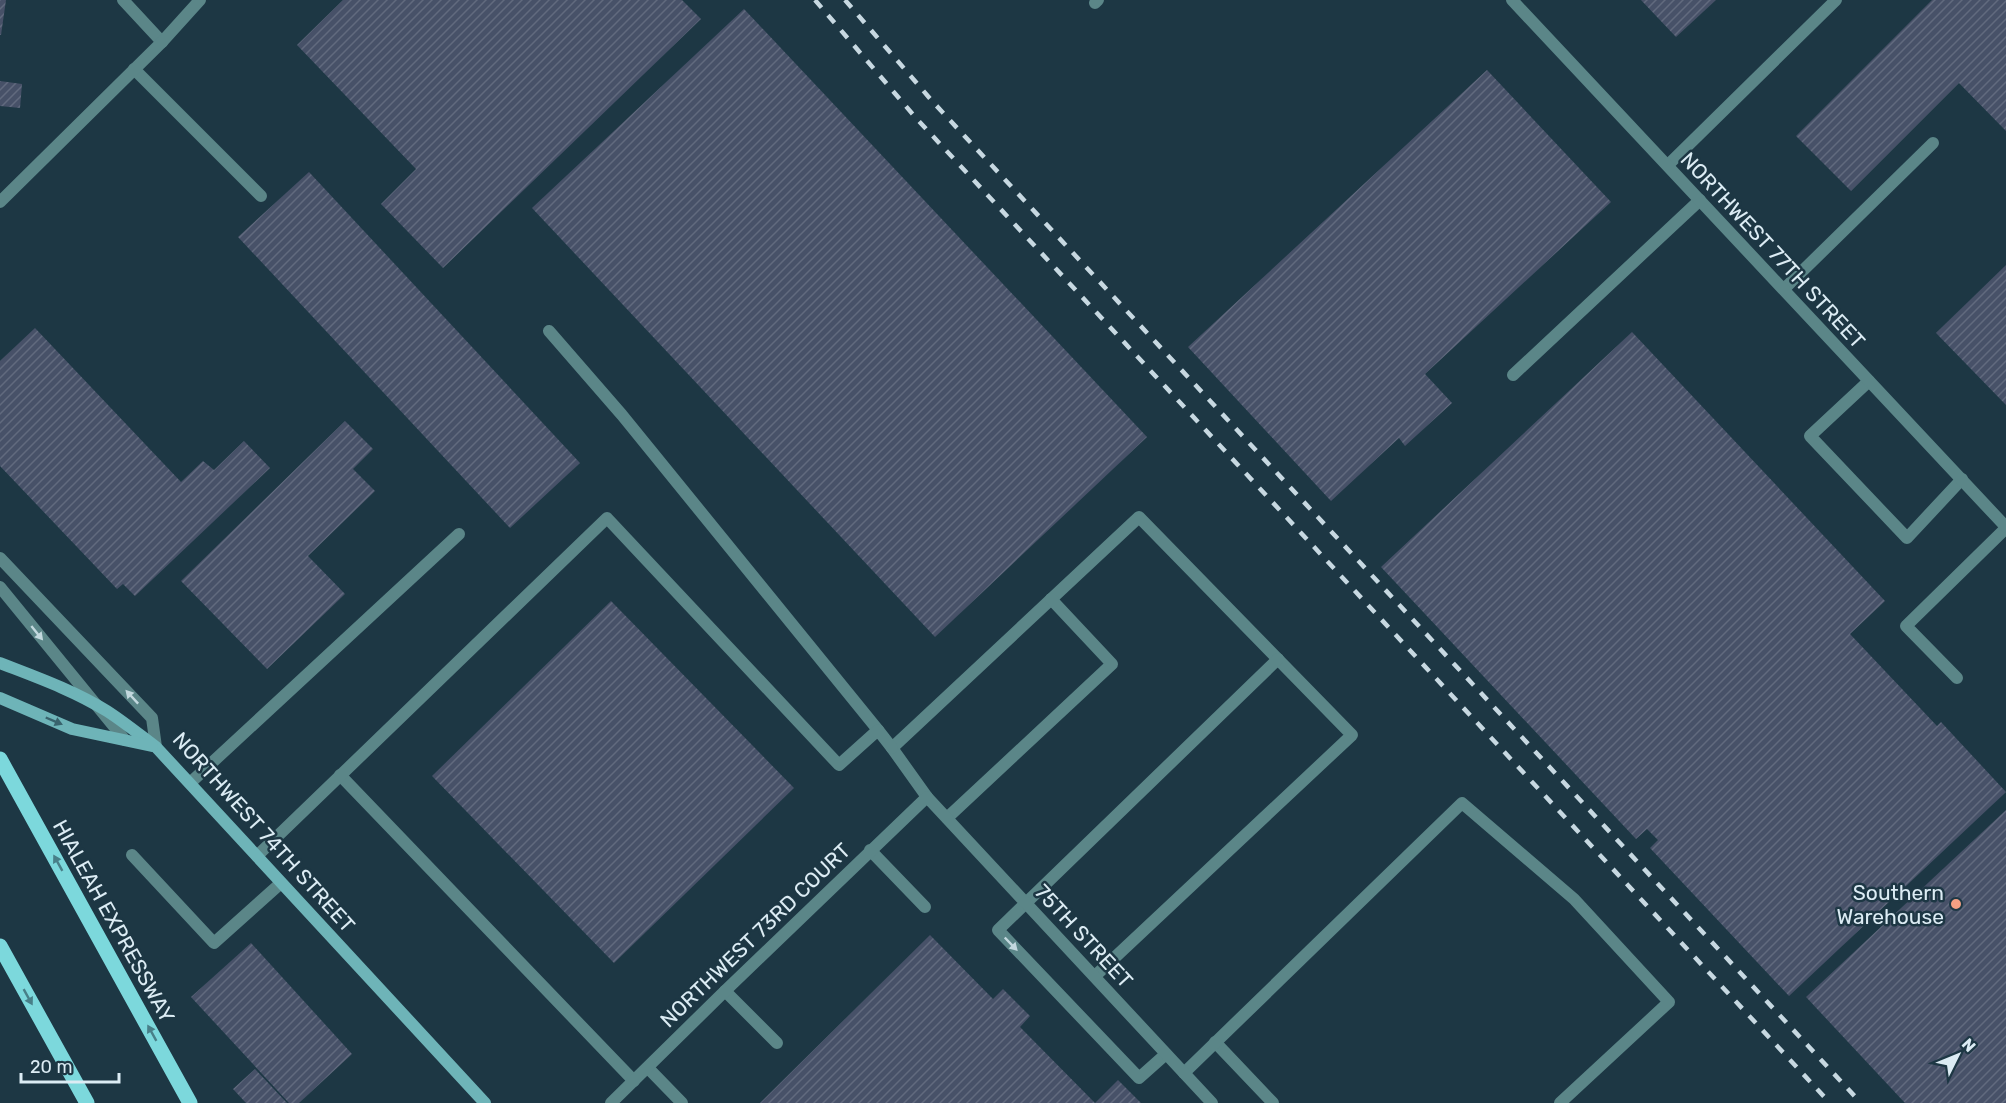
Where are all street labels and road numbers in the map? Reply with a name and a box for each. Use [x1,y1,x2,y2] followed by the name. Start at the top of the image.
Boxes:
[1676,147,1870,353] street label: NORTHWEST 77TH STREET
[168,727,360,937] street label: NORTHWEST 74TH STREET
[48,815,180,1027] street label: HIALEAH EXPRESSWAY
[655,838,855,1032] street label: NORTHWEST 73RD COURT
[1030,879,1138,993] street label: 75TH STREET

